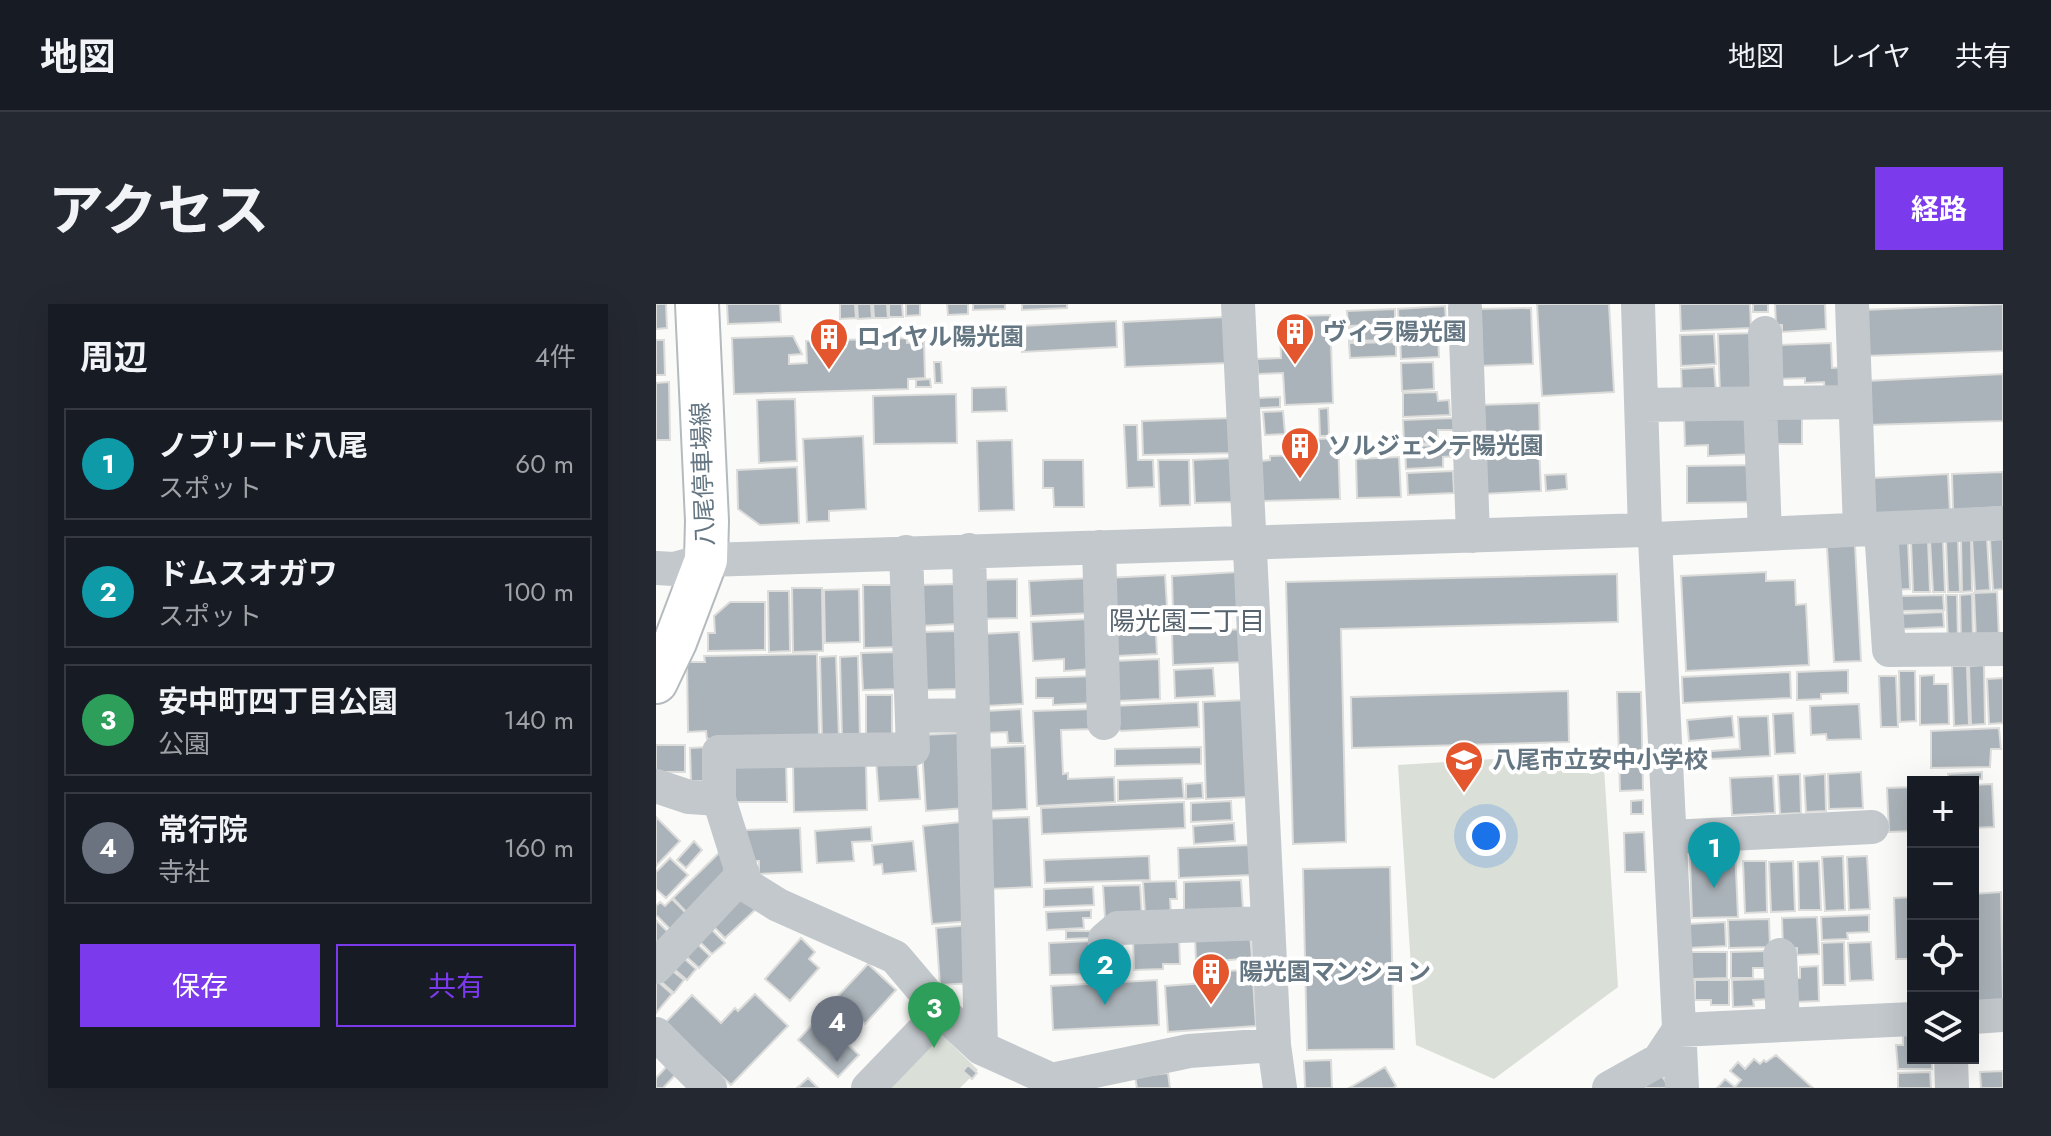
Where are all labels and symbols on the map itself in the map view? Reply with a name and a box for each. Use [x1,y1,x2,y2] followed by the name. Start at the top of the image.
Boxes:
[1274,311,1316,366] building icon: ヴィラ陽光園
[1323,314,1467,349] place label: ヴィラ陽光園
[808,316,850,371] building icon: ロイヤル陽光園
[857,319,1024,354] place label: ロイヤル陽光園
[682,401,723,547] street label: 八尾停車場線
[1279,425,1321,480] building icon: ソルジェンテ陽光園
[1328,428,1544,463] place label: ソルジェンテ陽光園
[1109,602,1265,640] district label: 陽光園二丁目
[1443,739,1485,794] school or university icon: 八尾市立安中小学校
[1492,742,1708,777] place label: 八尾市立安中小学校
[1466,816,1506,856] your location
[1688,822,1740,888] pin: 1
[1079,939,1131,1005] pin: 2
[1190,951,1232,1006] building icon: 陽光園マンション
[1239,954,1431,989] place label: 陽光園マンション
[908,982,960,1048] pin: 3
[811,996,863,1062] pin: 4

